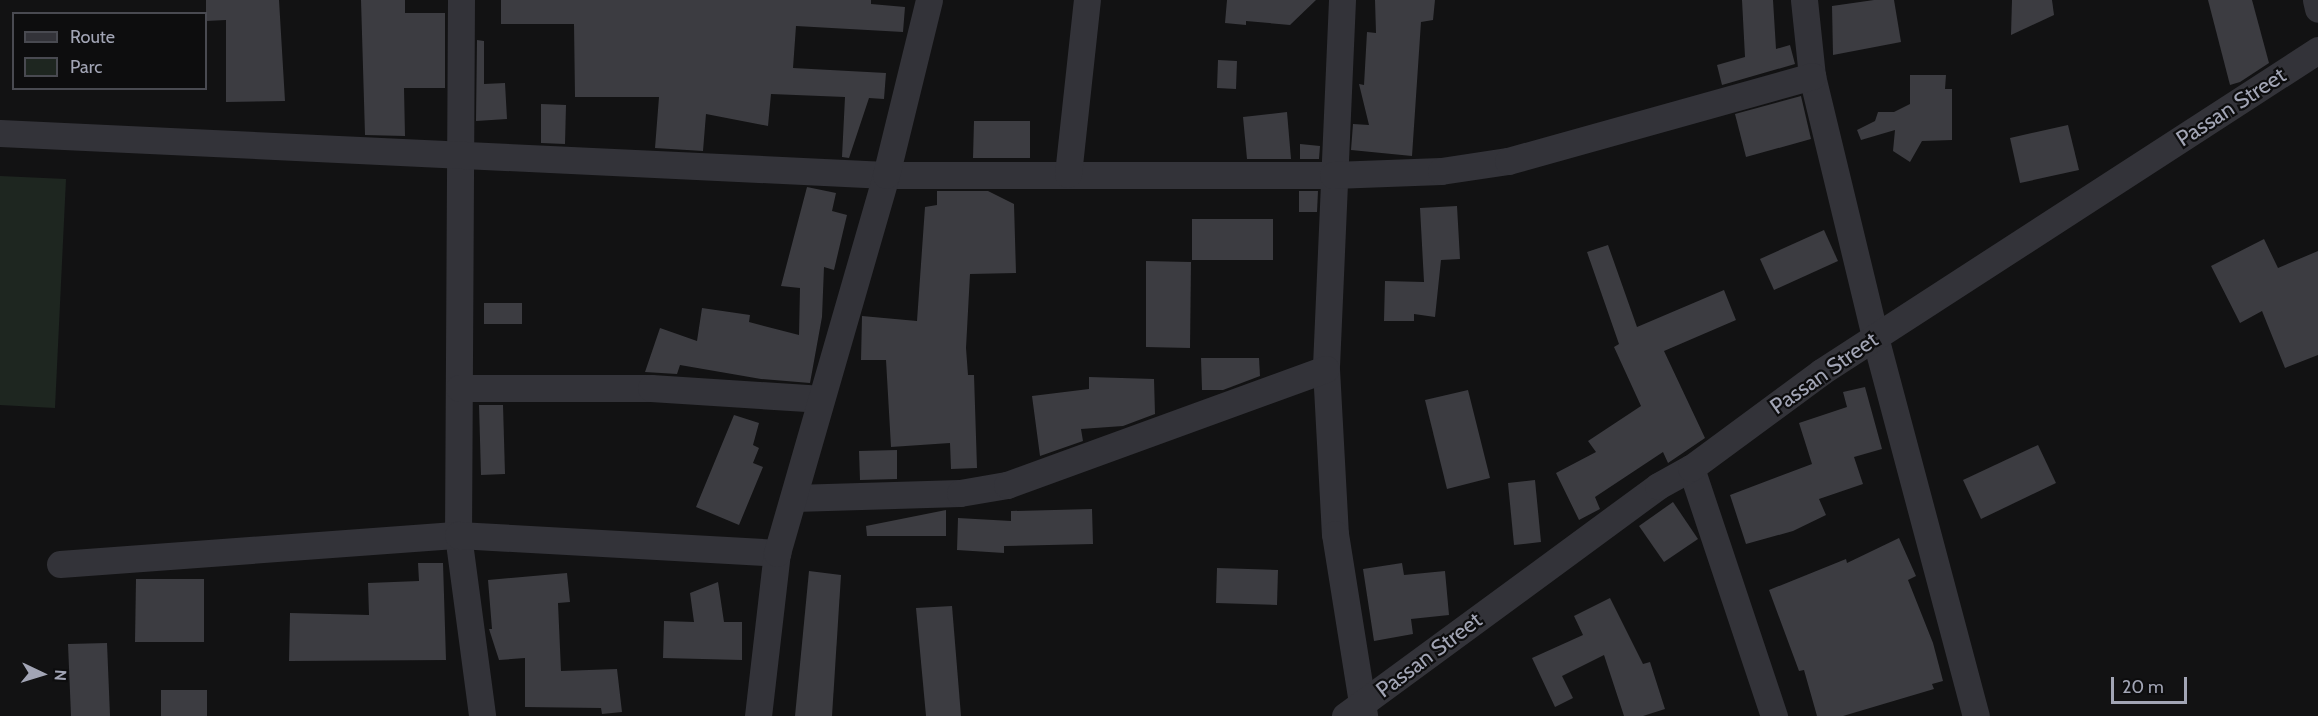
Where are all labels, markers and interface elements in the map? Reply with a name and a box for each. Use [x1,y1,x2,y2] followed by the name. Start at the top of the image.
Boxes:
[12,12,207,90] legend
[70,26,115,48] text: Route
[70,56,102,78] text: Parc
[2171,62,2291,152] street label: Passan Street
[1765,326,1883,420] street label: Passan Street
[1371,607,1487,703] street label: Passan Street
[12,644,72,704] north arrow
[2114,665,2190,703] scale bar
[51,669,70,682] text: N
[2122,676,2164,698] text: 20 m

